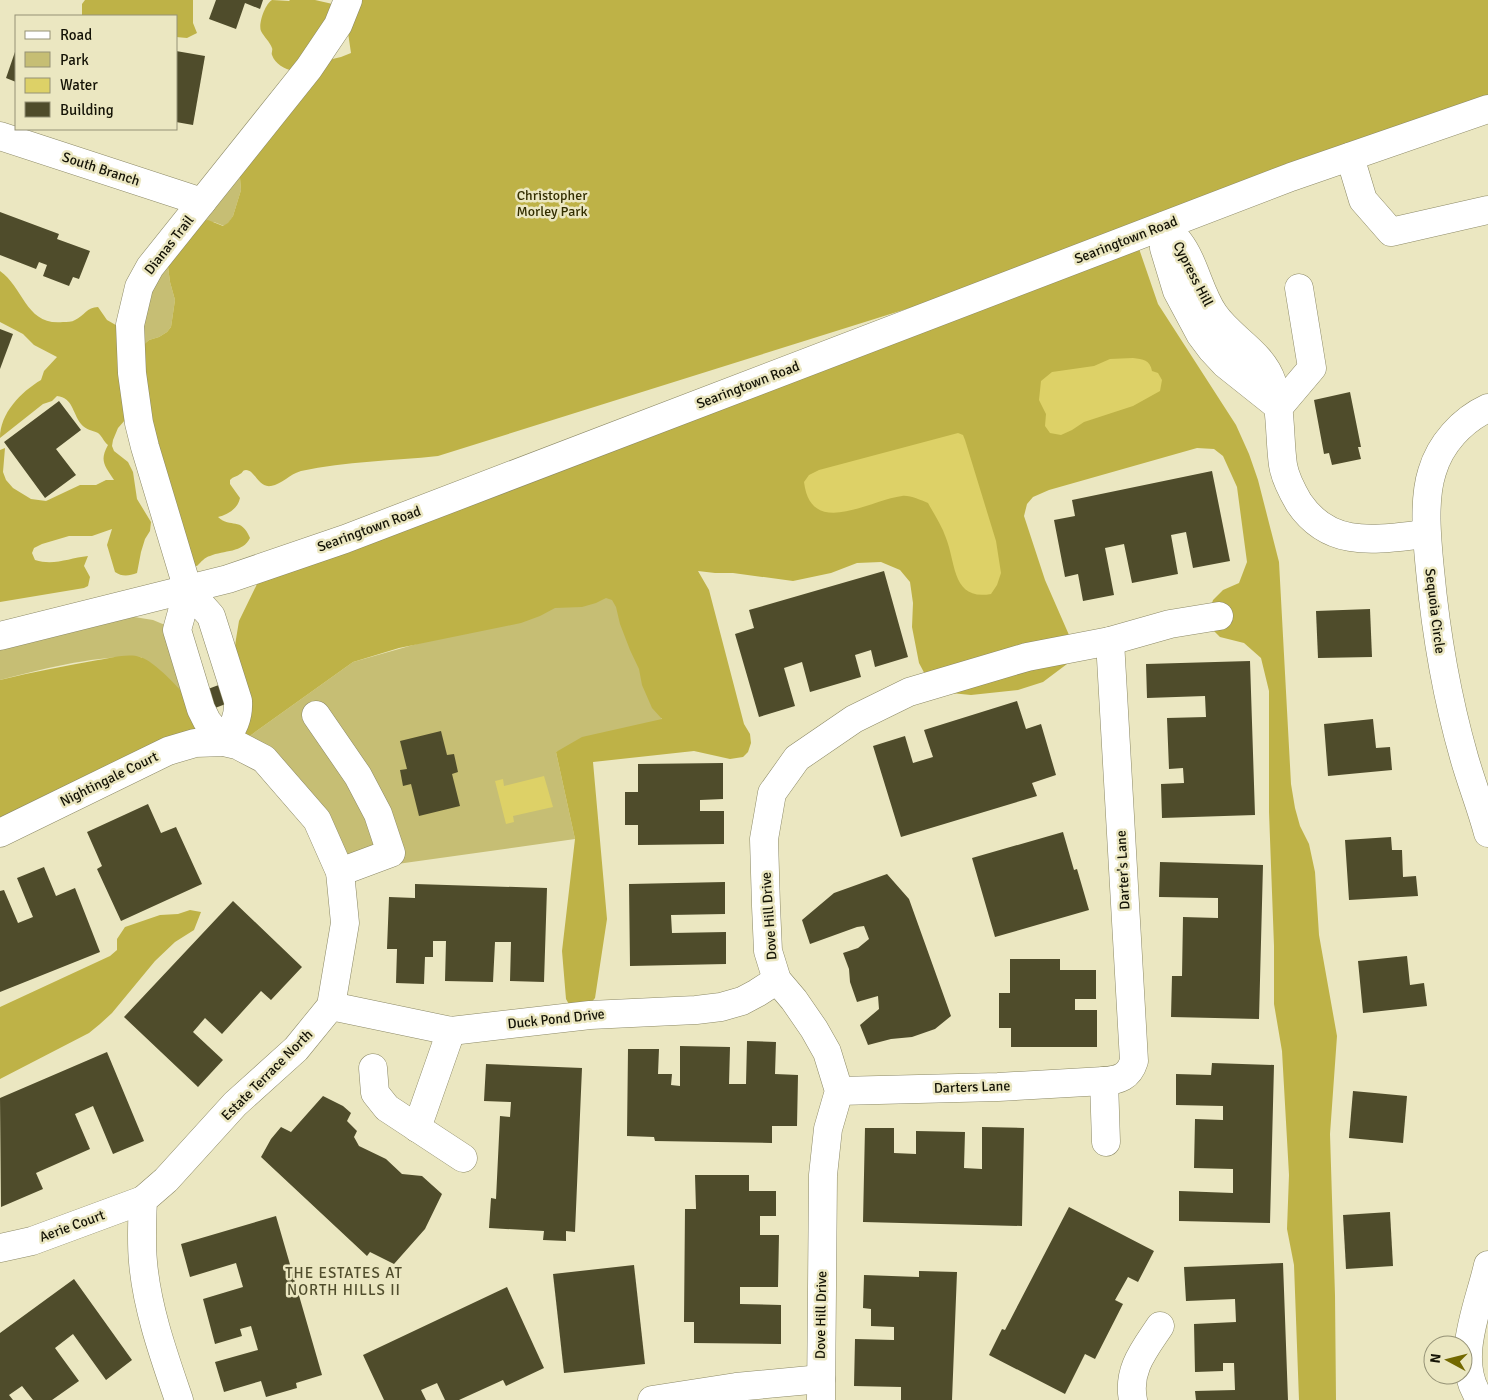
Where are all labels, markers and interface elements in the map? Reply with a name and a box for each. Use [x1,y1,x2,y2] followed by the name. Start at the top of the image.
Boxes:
[15,15,178,130] legend
[60,26,92,44] text: Road
[60,51,89,69] text: Park
[60,76,98,94] text: Water
[60,101,114,119] text: Building
[60,148,142,190] street label: South Branch
[516,187,588,220] park label: Christopher Morley Park
[141,212,197,278] street label: Dianas Trail
[1072,213,1180,267] street label: Searingtown Road
[1169,239,1217,309] street label: Cypress Hill
[694,358,802,412] street label: Searingtown Road
[315,502,423,556] street label: Searingtown Road
[1421,567,1449,655] street label: Sequoia Circle
[57,748,161,810] street label: Nightingale Court
[1112,830,1134,910] street label: Darter's Lane
[757,871,781,961] street label: Dove Hill Drive
[507,1005,605,1033] street label: Duck Pond Drive
[218,1026,316,1124] street label: Estate Terrace North
[933,1077,1011,1097] street label: Darters Lane
[37,1206,107,1246] street label: Aerie Court
[285,1264,403,1299] district label: THE ESTATES AT NORTH HILLS II
[812,1271,830,1359] street label: Dove Hill Drive
[1423,1335,1473,1385] north arrow
[1427,1353,1445,1364] text: N

